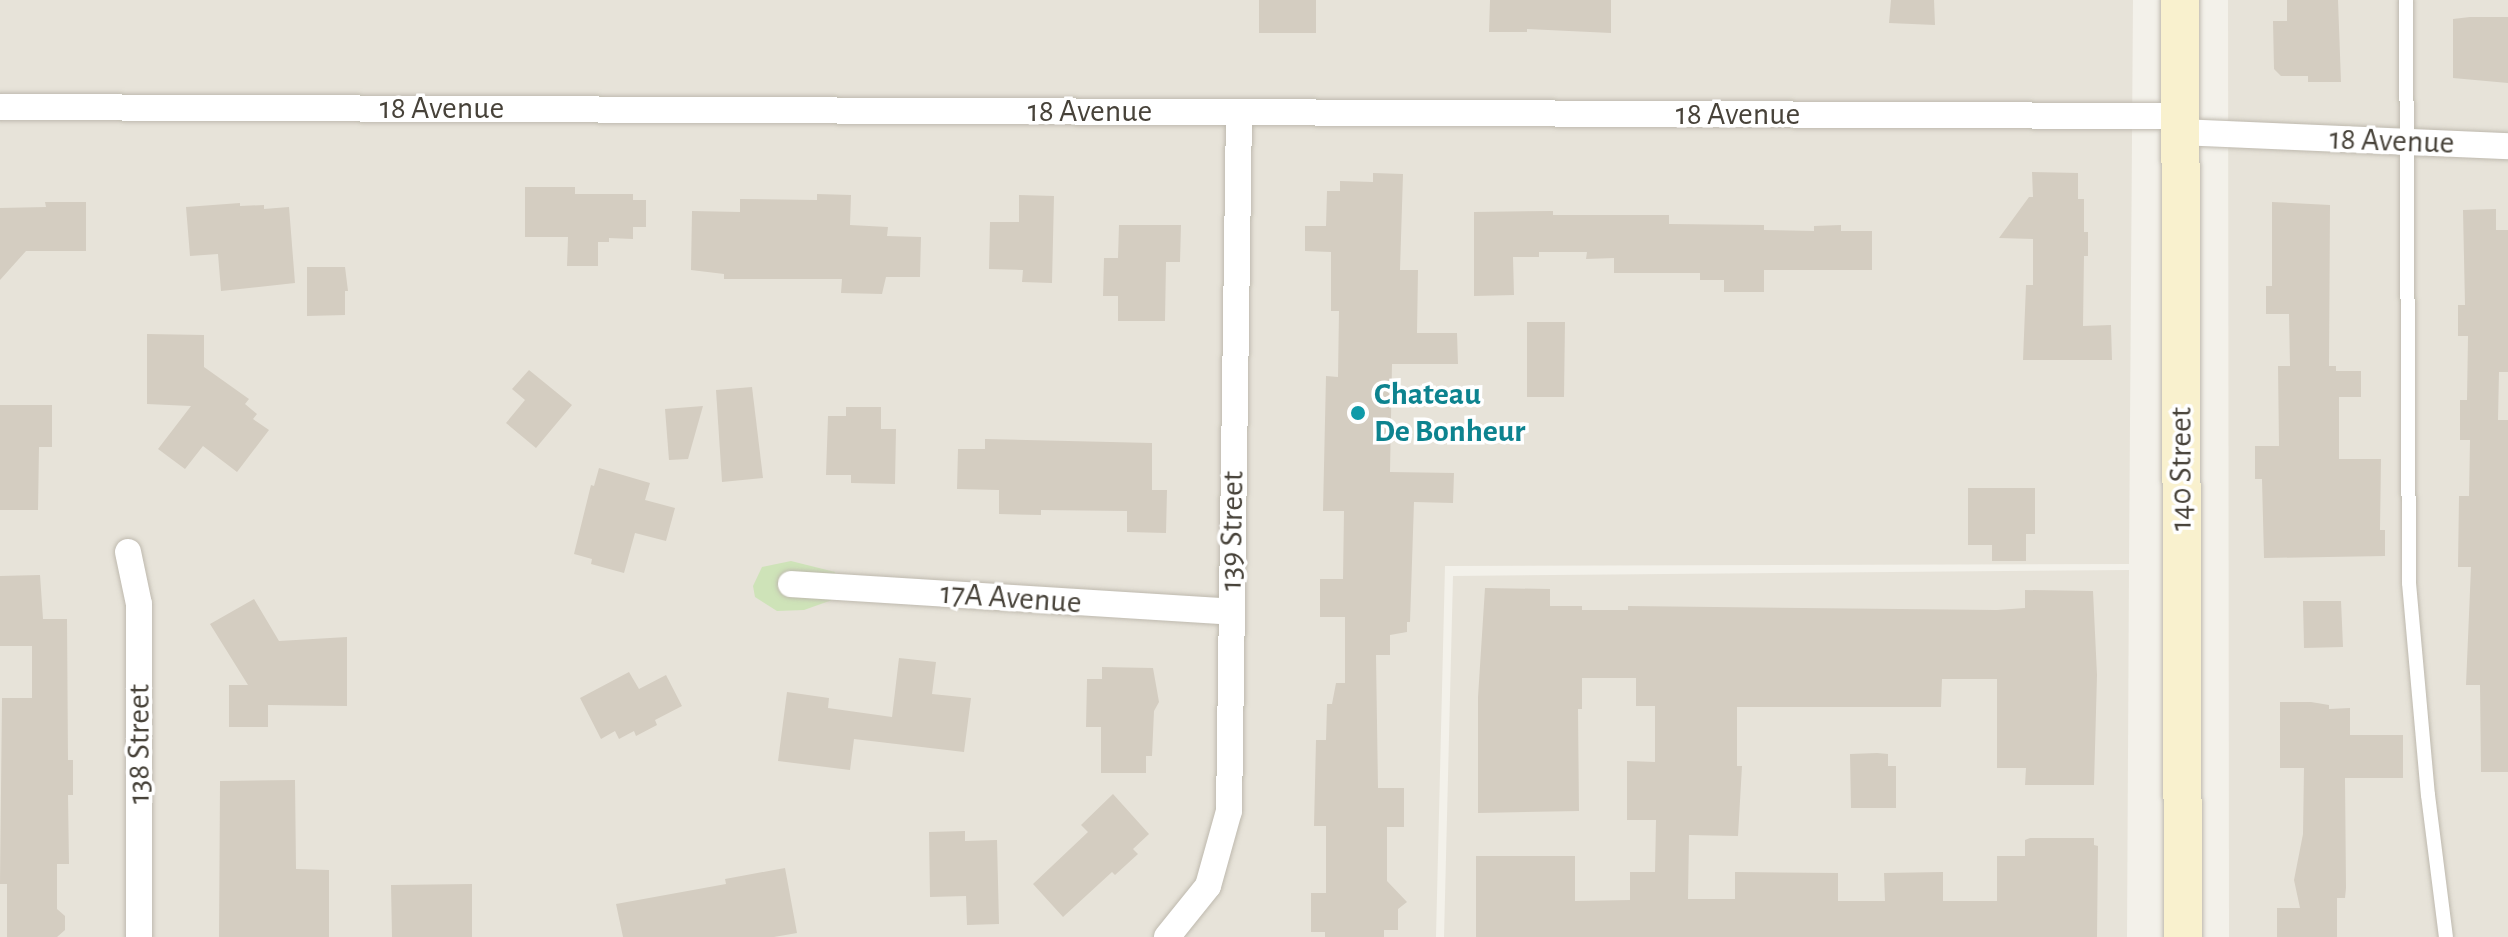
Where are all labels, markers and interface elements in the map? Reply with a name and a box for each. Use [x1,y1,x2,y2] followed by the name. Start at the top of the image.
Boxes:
[380,89,504,127] street label: 18 Avenue
[1028,92,1152,130] street label: 18 Avenue
[1676,95,1800,133] street label: 18 Avenue
[2329,120,2455,162] street label: 18 Avenue
[1374,376,1525,451] place label: Chateau De Bonheur
[1349,404,1367,422] marker: Chateau De Bonheur
[2162,407,2200,531] street label: 140 Street
[1212,471,1252,591] street label: 139 Street
[939,574,1083,622] street label: 17A Avenue
[120,684,158,804] street label: 138 Street

